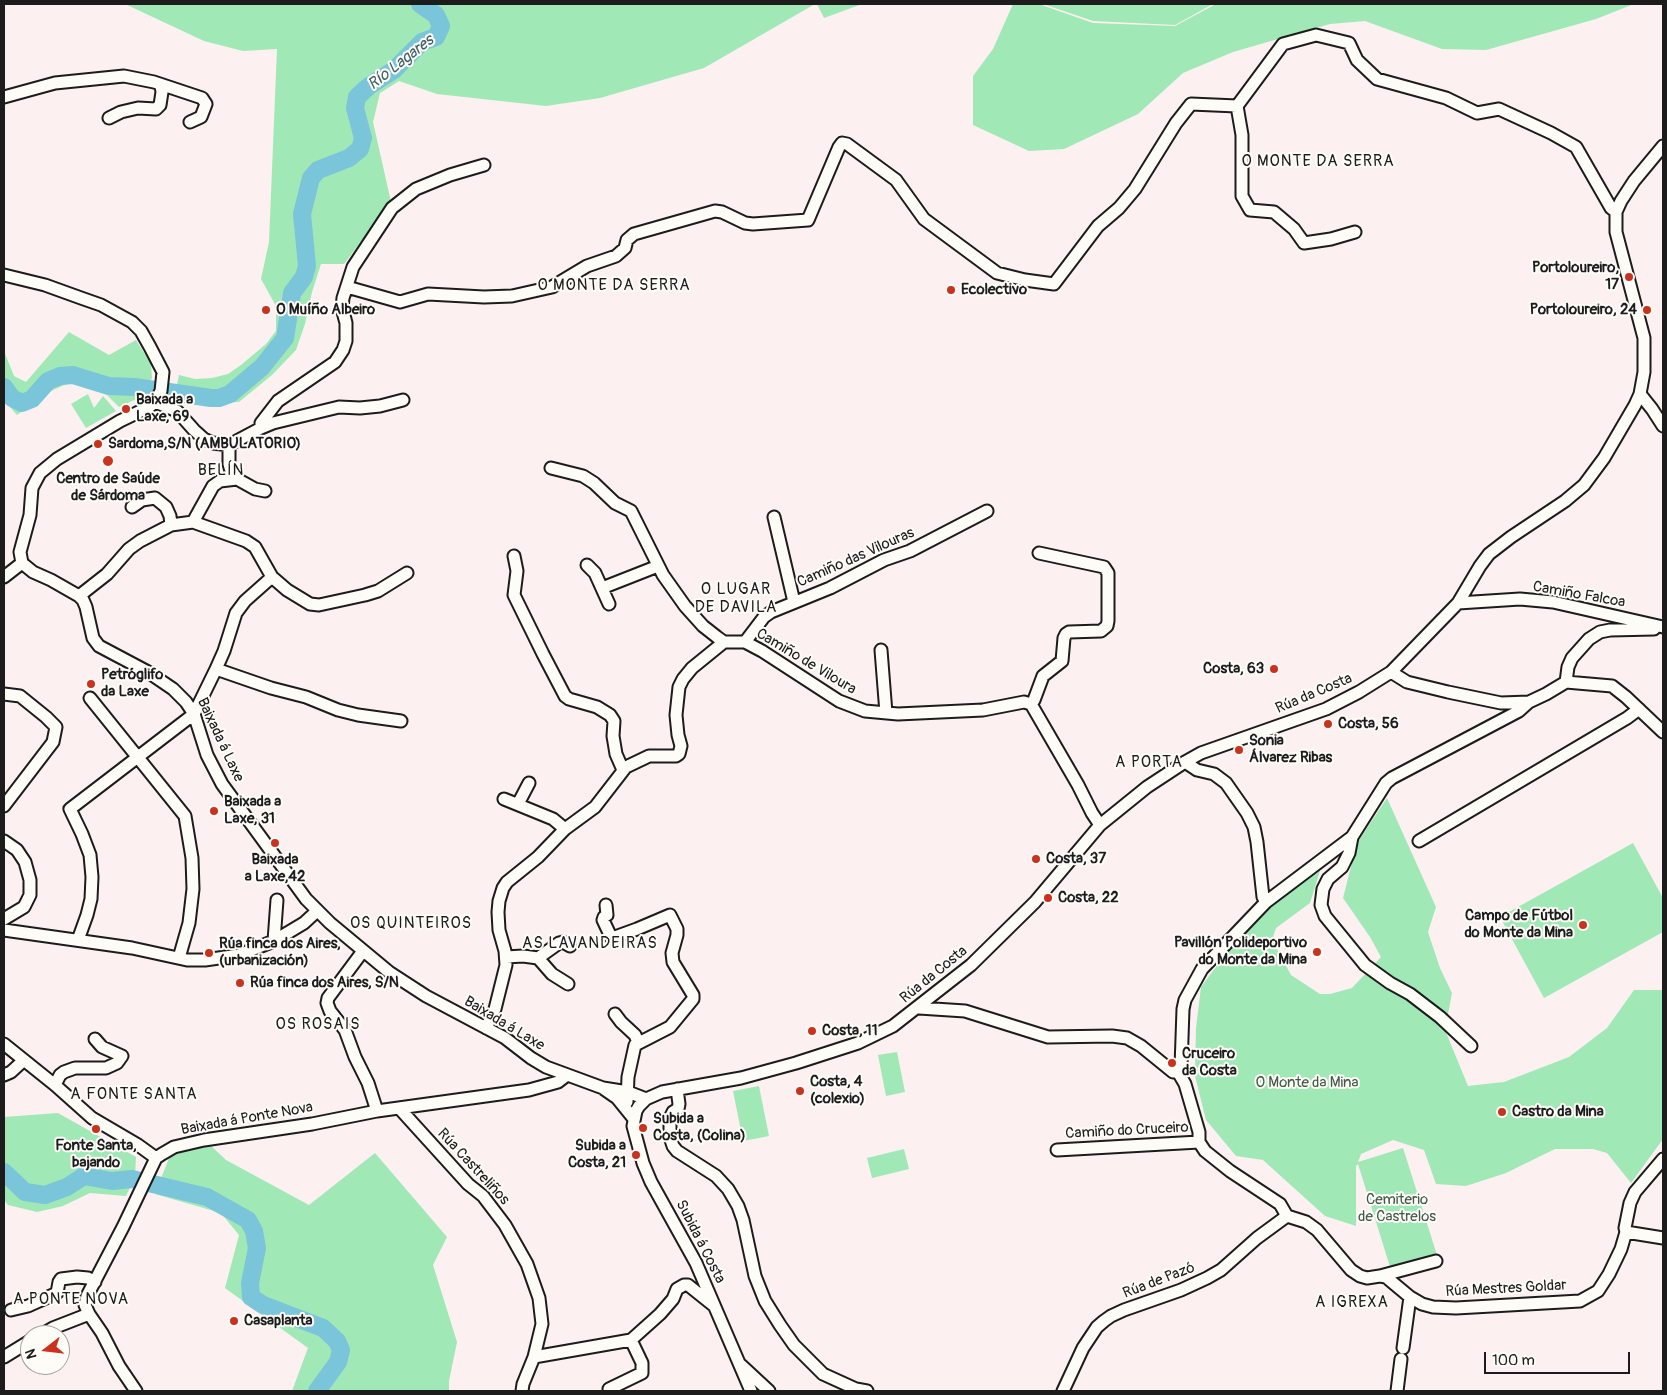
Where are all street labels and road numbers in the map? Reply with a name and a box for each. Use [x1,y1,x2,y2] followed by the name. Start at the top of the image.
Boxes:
[795,524,917,592] street label: Camiño das Vilouras
[1531,578,1627,612] street label: Camiño Falcoa
[753,625,859,699] street label: Camiño de Viloura
[1273,670,1355,718] street label: Rúa da Costa
[193,695,247,785] street label: Baixada á Laxe
[897,942,971,1008] street label: Rúa da Costa
[460,993,548,1055] street label: Baixada á Laxe
[180,1099,314,1139] street label: Baixada á Ponte Nova
[1065,1119,1189,1143] street label: Camiño do Cruceiro
[433,1125,513,1209] street label: Rúa Castreliños
[671,1197,729,1287] street label: Subida á Costa
[1121,1259,1197,1303] street label: Rúa de Pazó
[1445,1277,1567,1301] street label: Rúa Mestres Goldar

